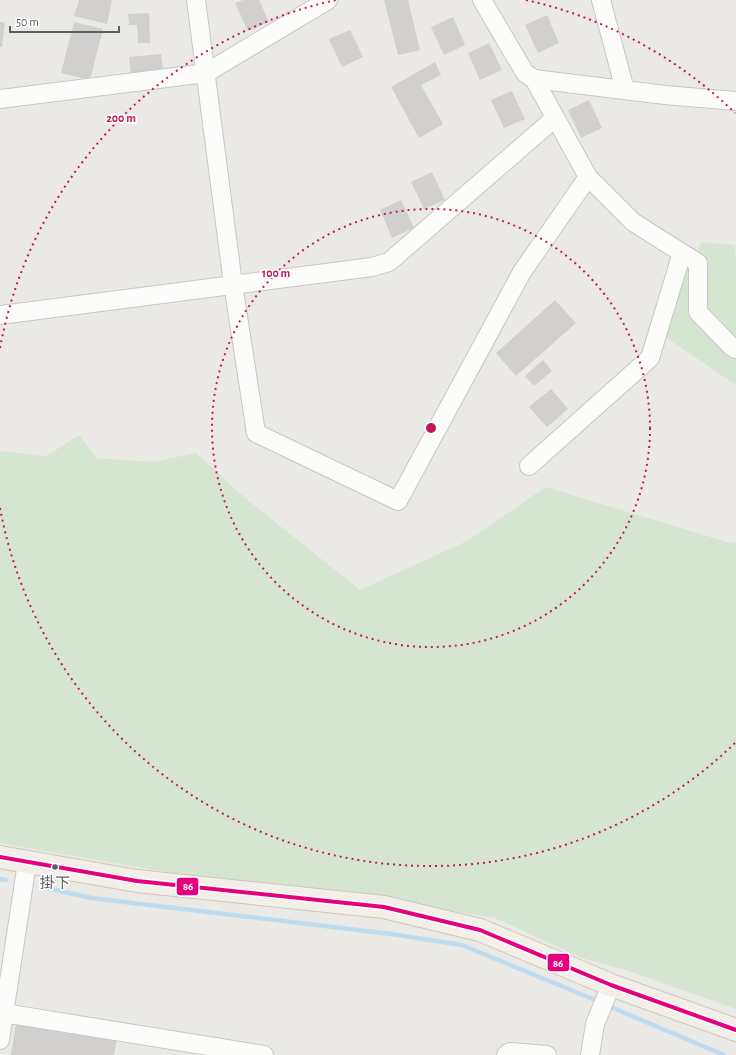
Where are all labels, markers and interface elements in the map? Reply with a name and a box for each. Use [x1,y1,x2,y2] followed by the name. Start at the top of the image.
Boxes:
[10,8,119,34] scale bar
[16,16,39,28] text: 50 m
[106,112,136,124] text: 200 m
[262,267,290,279] text: 100 m
[424,421,438,435] centre of rings
[50,862,60,872] marker: 掛下
[40,874,70,891] place label: 掛下
[176,877,199,896] line badge: 86
[183,881,193,892] text: 86
[547,953,570,972] line badge: 86
[553,958,563,969] text: 86

